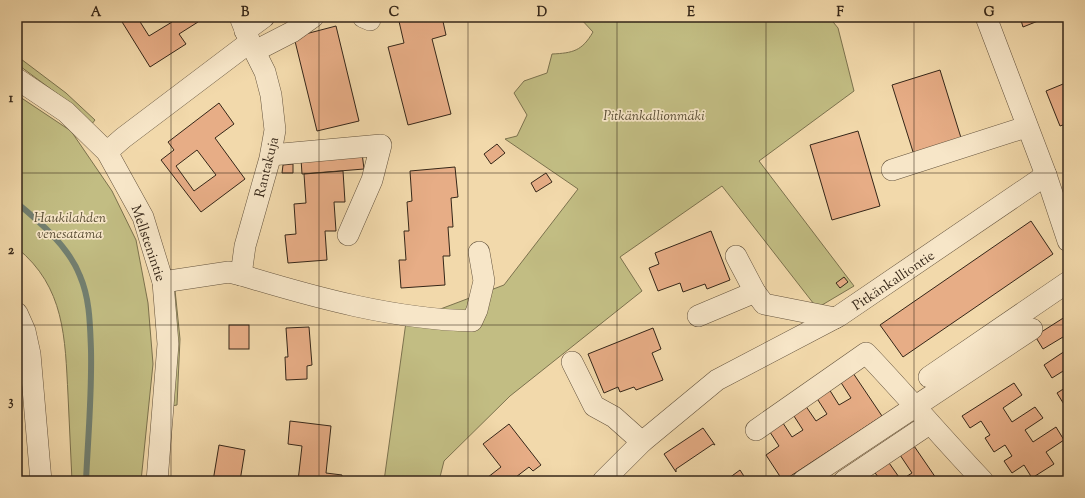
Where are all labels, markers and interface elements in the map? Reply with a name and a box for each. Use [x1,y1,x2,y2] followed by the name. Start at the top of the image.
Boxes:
[91,4,102,22] text: A
[241,4,250,22] text: B
[389,4,399,22] text: C
[537,4,547,22] text: D
[687,4,695,22] text: E
[836,4,844,22] text: F
[984,4,995,22] text: G
[9,90,14,108] text: 1
[603,107,705,127] park label: Pitkänkallionmäki
[251,135,285,200] street label: Rantakuja
[125,203,169,284] street label: Mellstenintie
[34,209,107,245] park label: Haukilahden venesatama
[8,242,15,260] text: 2
[849,247,939,317] street label: Pitkänkalliontie
[8,393,14,411] text: 3

